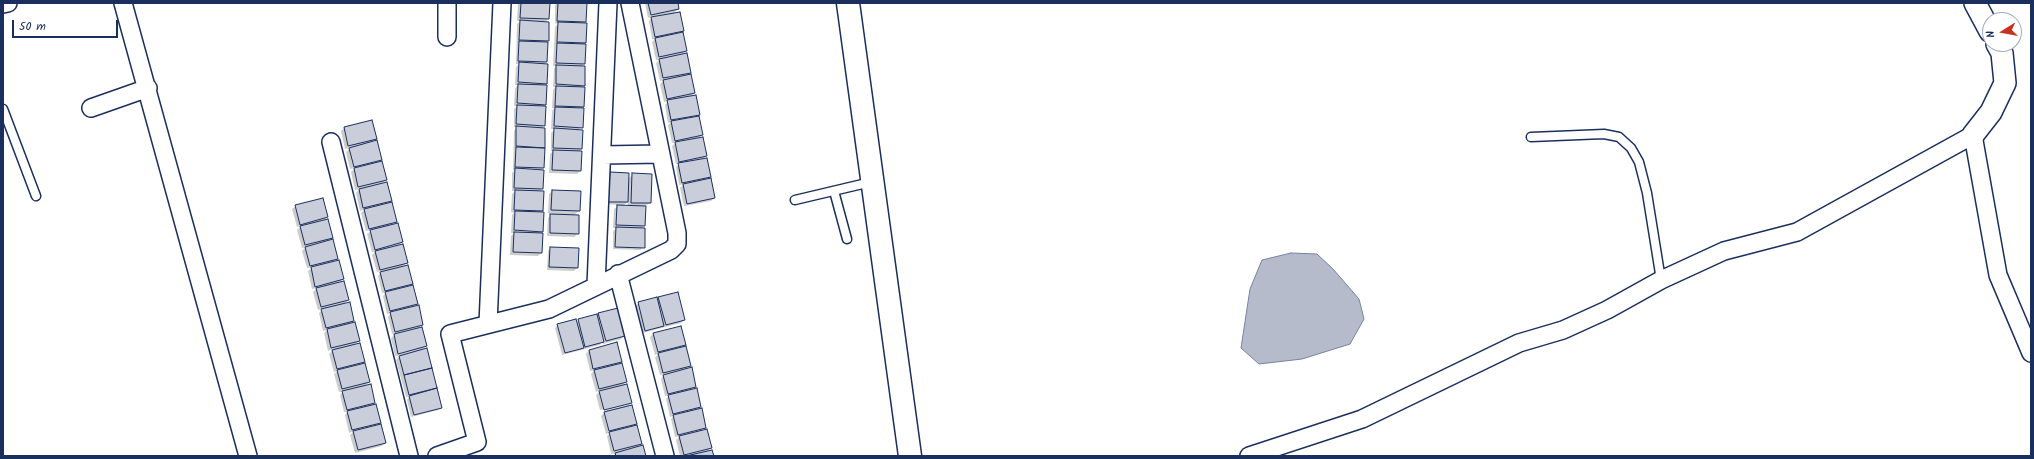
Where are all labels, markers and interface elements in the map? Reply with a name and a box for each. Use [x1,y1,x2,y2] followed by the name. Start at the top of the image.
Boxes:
[14,12,120,38] scale bar
[1982,12,2022,52] north arrow
[19,17,46,36] text: 50 m
[1982,29,2001,39] text: N

